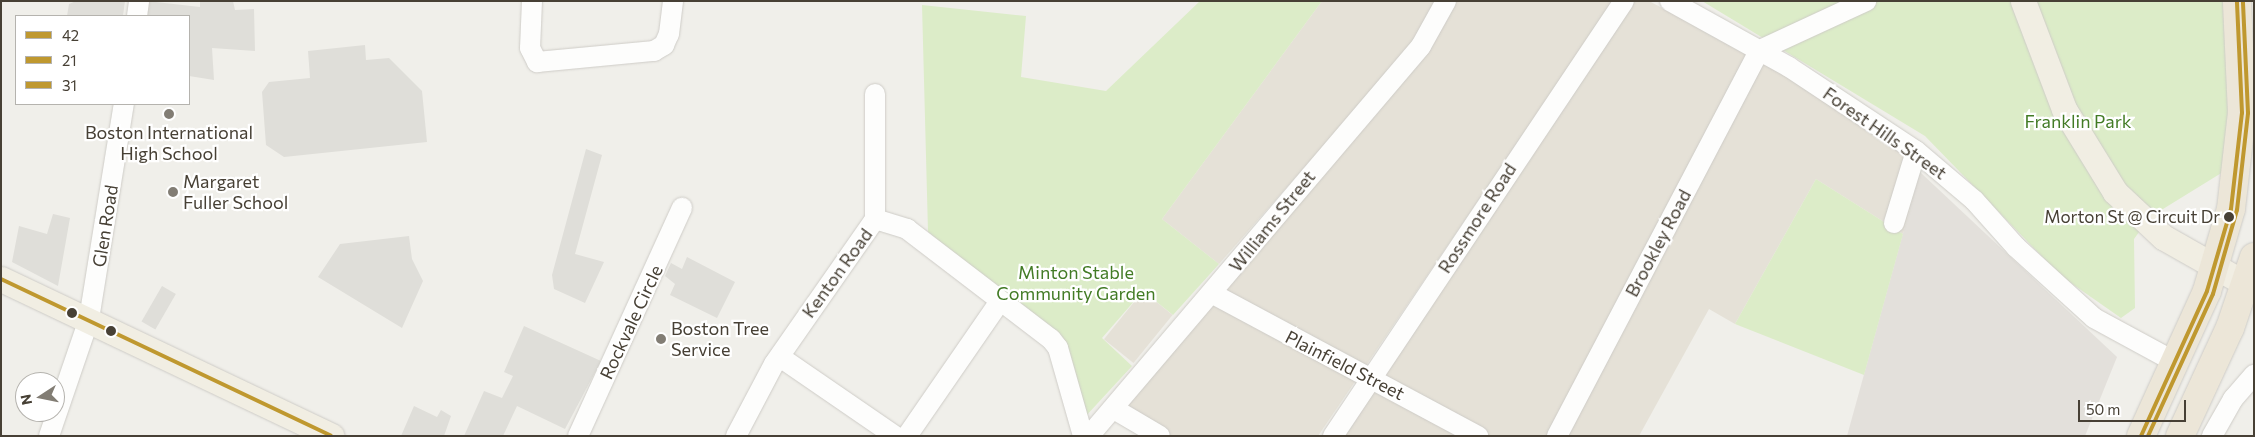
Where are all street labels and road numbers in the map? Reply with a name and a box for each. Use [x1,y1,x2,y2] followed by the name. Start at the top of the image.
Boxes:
[1819,82,1951,184] street label: Forest Hills Street
[1433,159,1521,277] street label: Rossmore Road
[1224,166,1320,276] street label: Williams Street
[88,183,122,269] street label: Glen Road
[1621,186,1695,300] street label: Brookley Road
[797,224,877,322] street label: Kenton Road
[595,261,667,383] street label: Rockvale Circle
[1282,326,1408,404] street label: Plainfield Street

